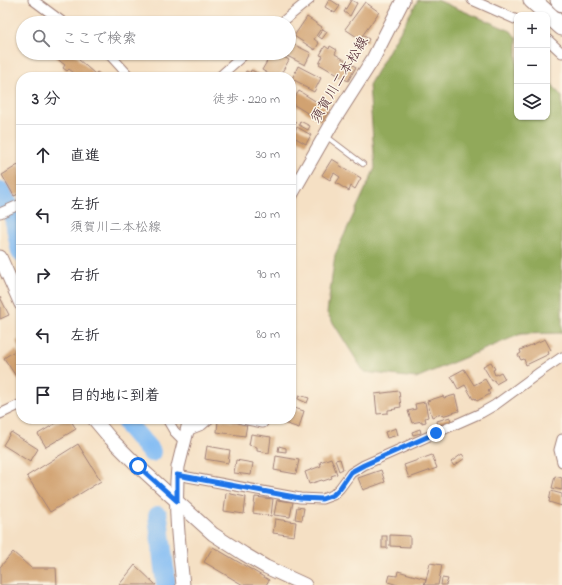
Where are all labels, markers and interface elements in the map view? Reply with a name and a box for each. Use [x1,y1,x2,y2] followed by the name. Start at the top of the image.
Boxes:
[514,12,550,120] map controls
[514,12,550,48] button: +
[16,16,296,60] search box
[30,27,52,49] icon: search
[62,28,137,50] text: ここで検索
[306,33,374,127] street label: 須賀川二本松線
[514,48,550,84] button: −
[514,84,550,120] button: layers
[32,87,60,112] text: 3 分
[213,90,280,109] text: 徒歩 · 220 m
[32,144,54,166] icon: ahead
[70,145,100,167] text: 直進
[256,145,280,164] text: 30 m
[70,194,100,216] text: 左折
[32,204,54,226] icon: left
[255,205,280,224] text: 20 m
[70,218,161,237] text: 須賀川二本松線
[32,264,54,286] icon: right
[70,265,100,287] text: 右折
[257,265,280,284] text: 90 m
[32,324,54,346] icon: left
[70,325,100,347] text: 左折
[256,325,280,344] text: 80 m
[32,384,54,406] icon: arrive
[70,385,160,407] text: 目的地に到着
[427,424,445,442] route end
[129,457,147,475] route start

